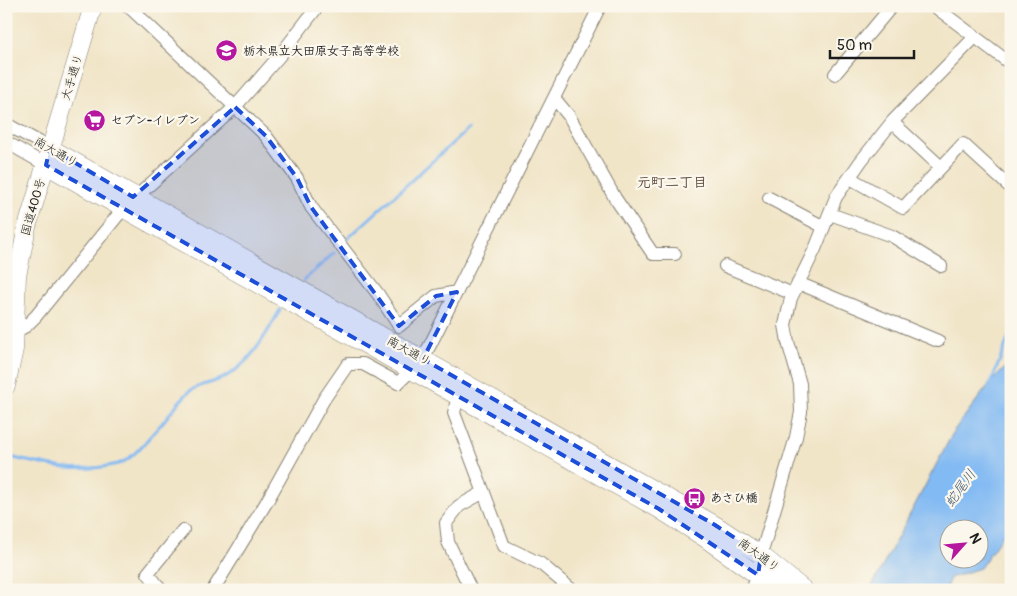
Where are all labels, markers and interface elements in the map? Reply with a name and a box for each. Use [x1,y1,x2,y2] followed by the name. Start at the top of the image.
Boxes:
[830,28,913,60] scale bar
[837,36,872,55] text: 50 m
[215,39,239,63] school or university icon: 栃木県立大田原女子高等学校
[243,44,399,59] place label: 栃木県立大田原女子高等学校
[58,52,87,102] street label: 大手通り
[83,108,107,132] supermarket icon: セブン-イレブン
[111,113,200,128] place label: セブン-イレブン
[31,134,80,171] street label: 南大通り
[637,174,707,191] district label: 元町二丁目
[18,177,49,238] street label: 国道400号
[384,333,433,370] street label: 南大通り
[941,466,980,510] water label: 蛇尾川
[682,486,706,510] bus stop icon: あさひ橋
[710,491,758,506] place label: あさひ橋
[940,518,990,568] north arrow
[965,530,985,546] text: N
[735,535,783,576] street label: 南大通り

